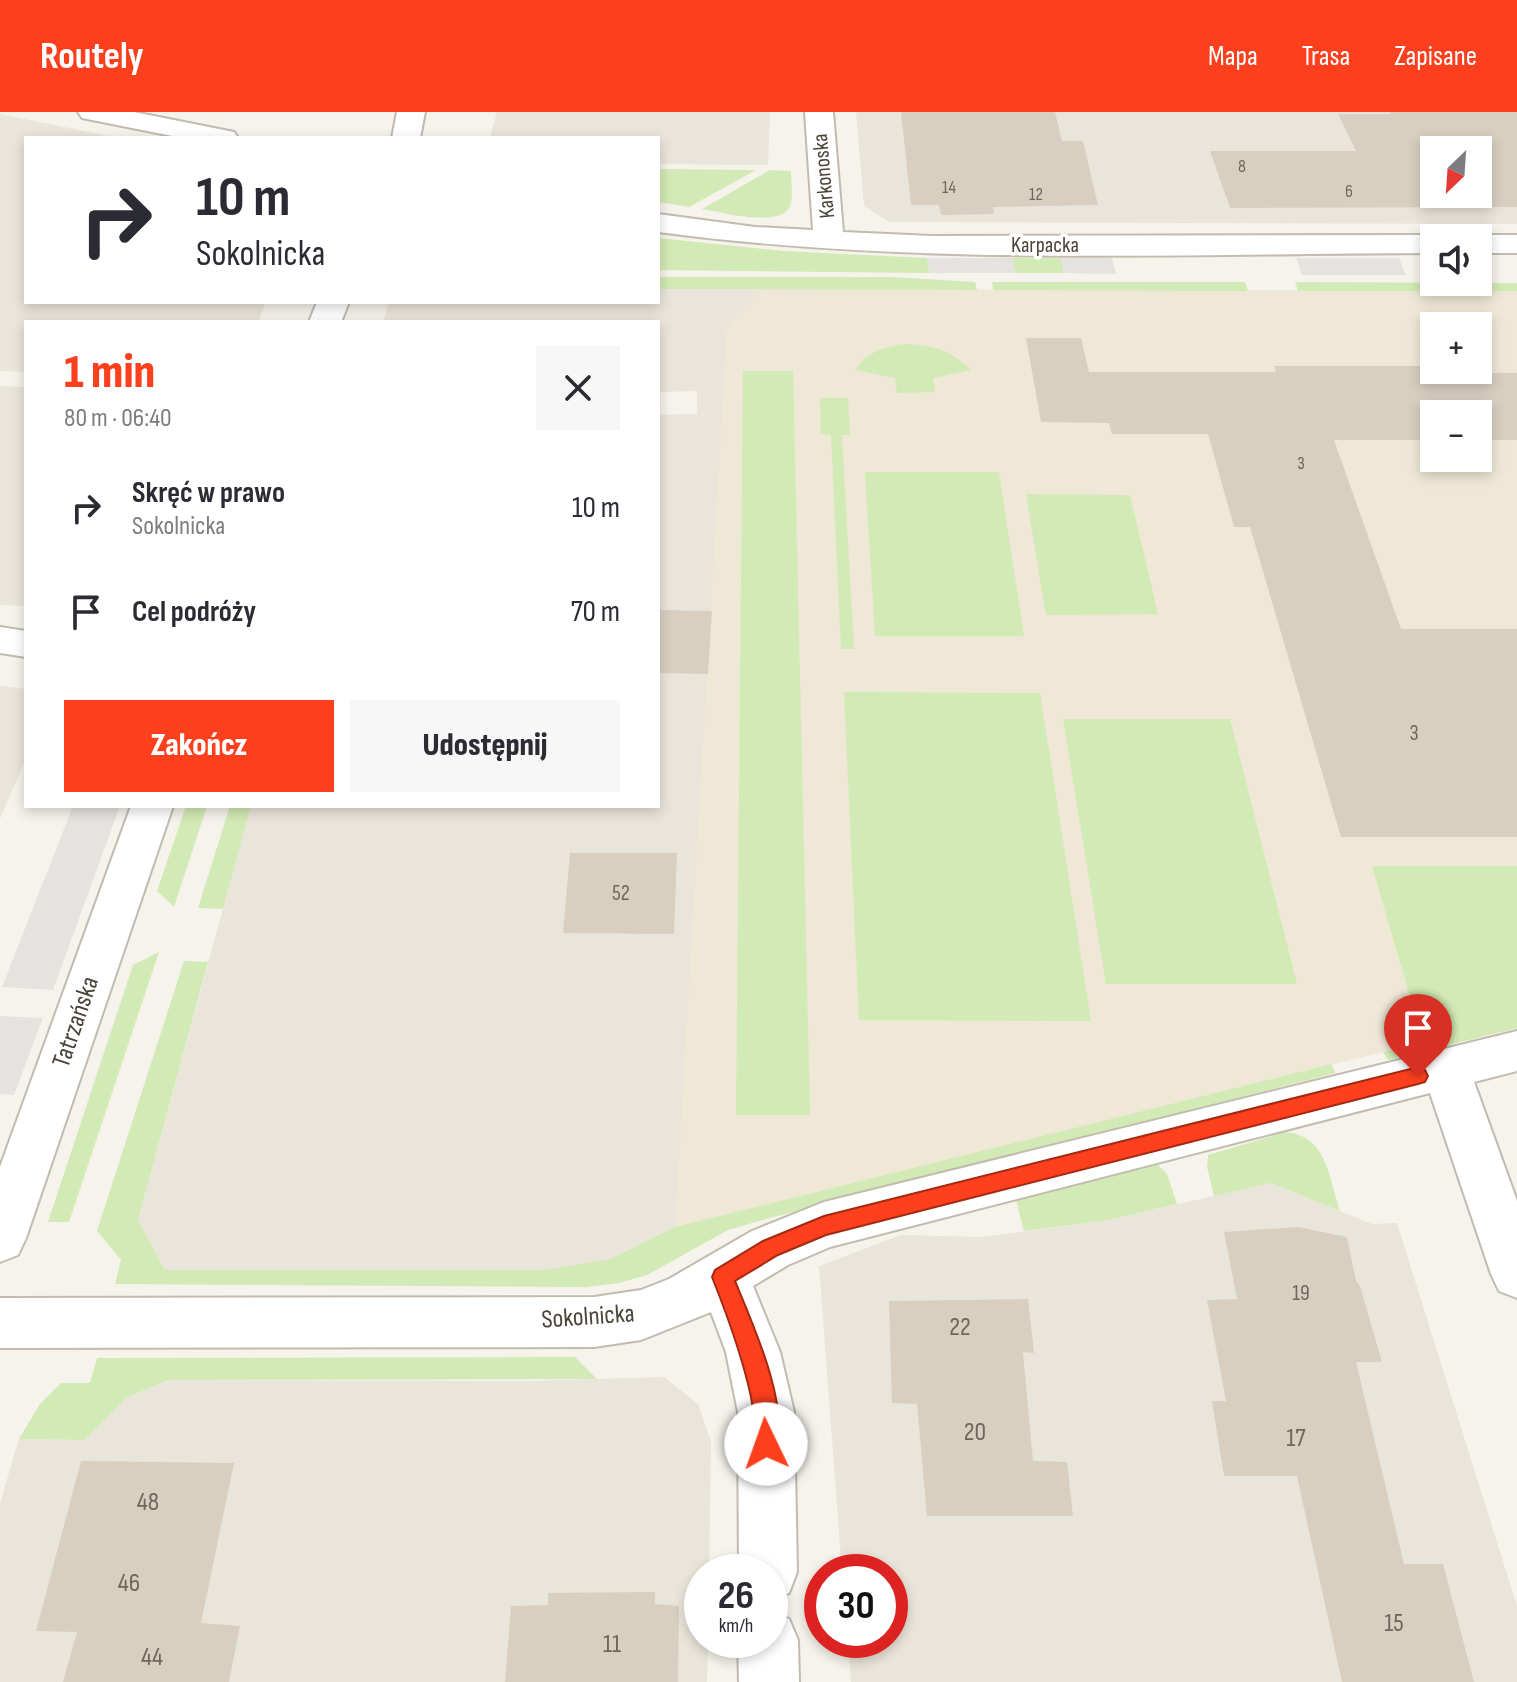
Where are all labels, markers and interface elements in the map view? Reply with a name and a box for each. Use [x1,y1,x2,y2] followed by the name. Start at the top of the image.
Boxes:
[40,34,144,79] text: Routely
[1208,40,1258,73] text: Mapa
[1302,40,1350,73] text: Trasa
[1394,40,1477,73] text: Zapisane
[807,132,841,220] street label: Karkonoska
[1420,136,1492,208] north arrow
[1420,136,1492,472] map controls
[1238,156,1246,177] house number: 8
[196,165,290,232] text: 10 m
[64,168,168,272] icon: right
[942,177,956,198] house number: 14
[1345,181,1353,202] house number: 6
[1029,184,1043,205] house number: 12
[1420,224,1492,296] button: sound
[1011,232,1079,259] street label: Karpacka
[196,233,325,276] text: Sokolnicka
[1420,312,1492,384] button: +
[64,344,155,401] text: 1 min
[536,346,620,430] button: close
[1420,400,1492,472] button: −
[64,403,172,434] text: 80 m · 06:40
[1297,453,1305,474] house number: 3
[132,475,285,511] text: Skręć w prawo
[64,486,108,530] icon: right
[572,490,620,526] text: 10 m
[132,511,225,542] text: Sokolnicka
[64,590,108,634] icon: arrive
[132,594,256,630] text: Cel podróży
[571,594,620,630] text: 70 m
[64,700,334,792] button: Zakończ
[350,700,620,792] button: Udostępnij
[1409,720,1419,747] house number: 3
[612,880,630,907] house number: 52
[46,972,106,1072] street label: Tatrzańska
[1384,994,1452,1076] pin
[1396,1006,1440,1050] icon: arrive
[1292,1280,1310,1307] house number: 19
[540,1298,636,1336] street label: Sokolnicka
[949,1312,971,1343] house number: 22
[724,1402,808,1486] position arrow
[964,1417,986,1448] house number: 20
[1286,1423,1306,1454] house number: 17
[137,1487,159,1518] house number: 48
[804,1554,908,1658] speed limit sign: 30
[118,1568,140,1599] house number: 46
[718,1572,754,1620] text: 26
[1384,1608,1404,1639] house number: 15
[719,1614,753,1638] text: km/h
[603,1629,621,1660] house number: 11
[141,1642,163,1673] house number: 44

